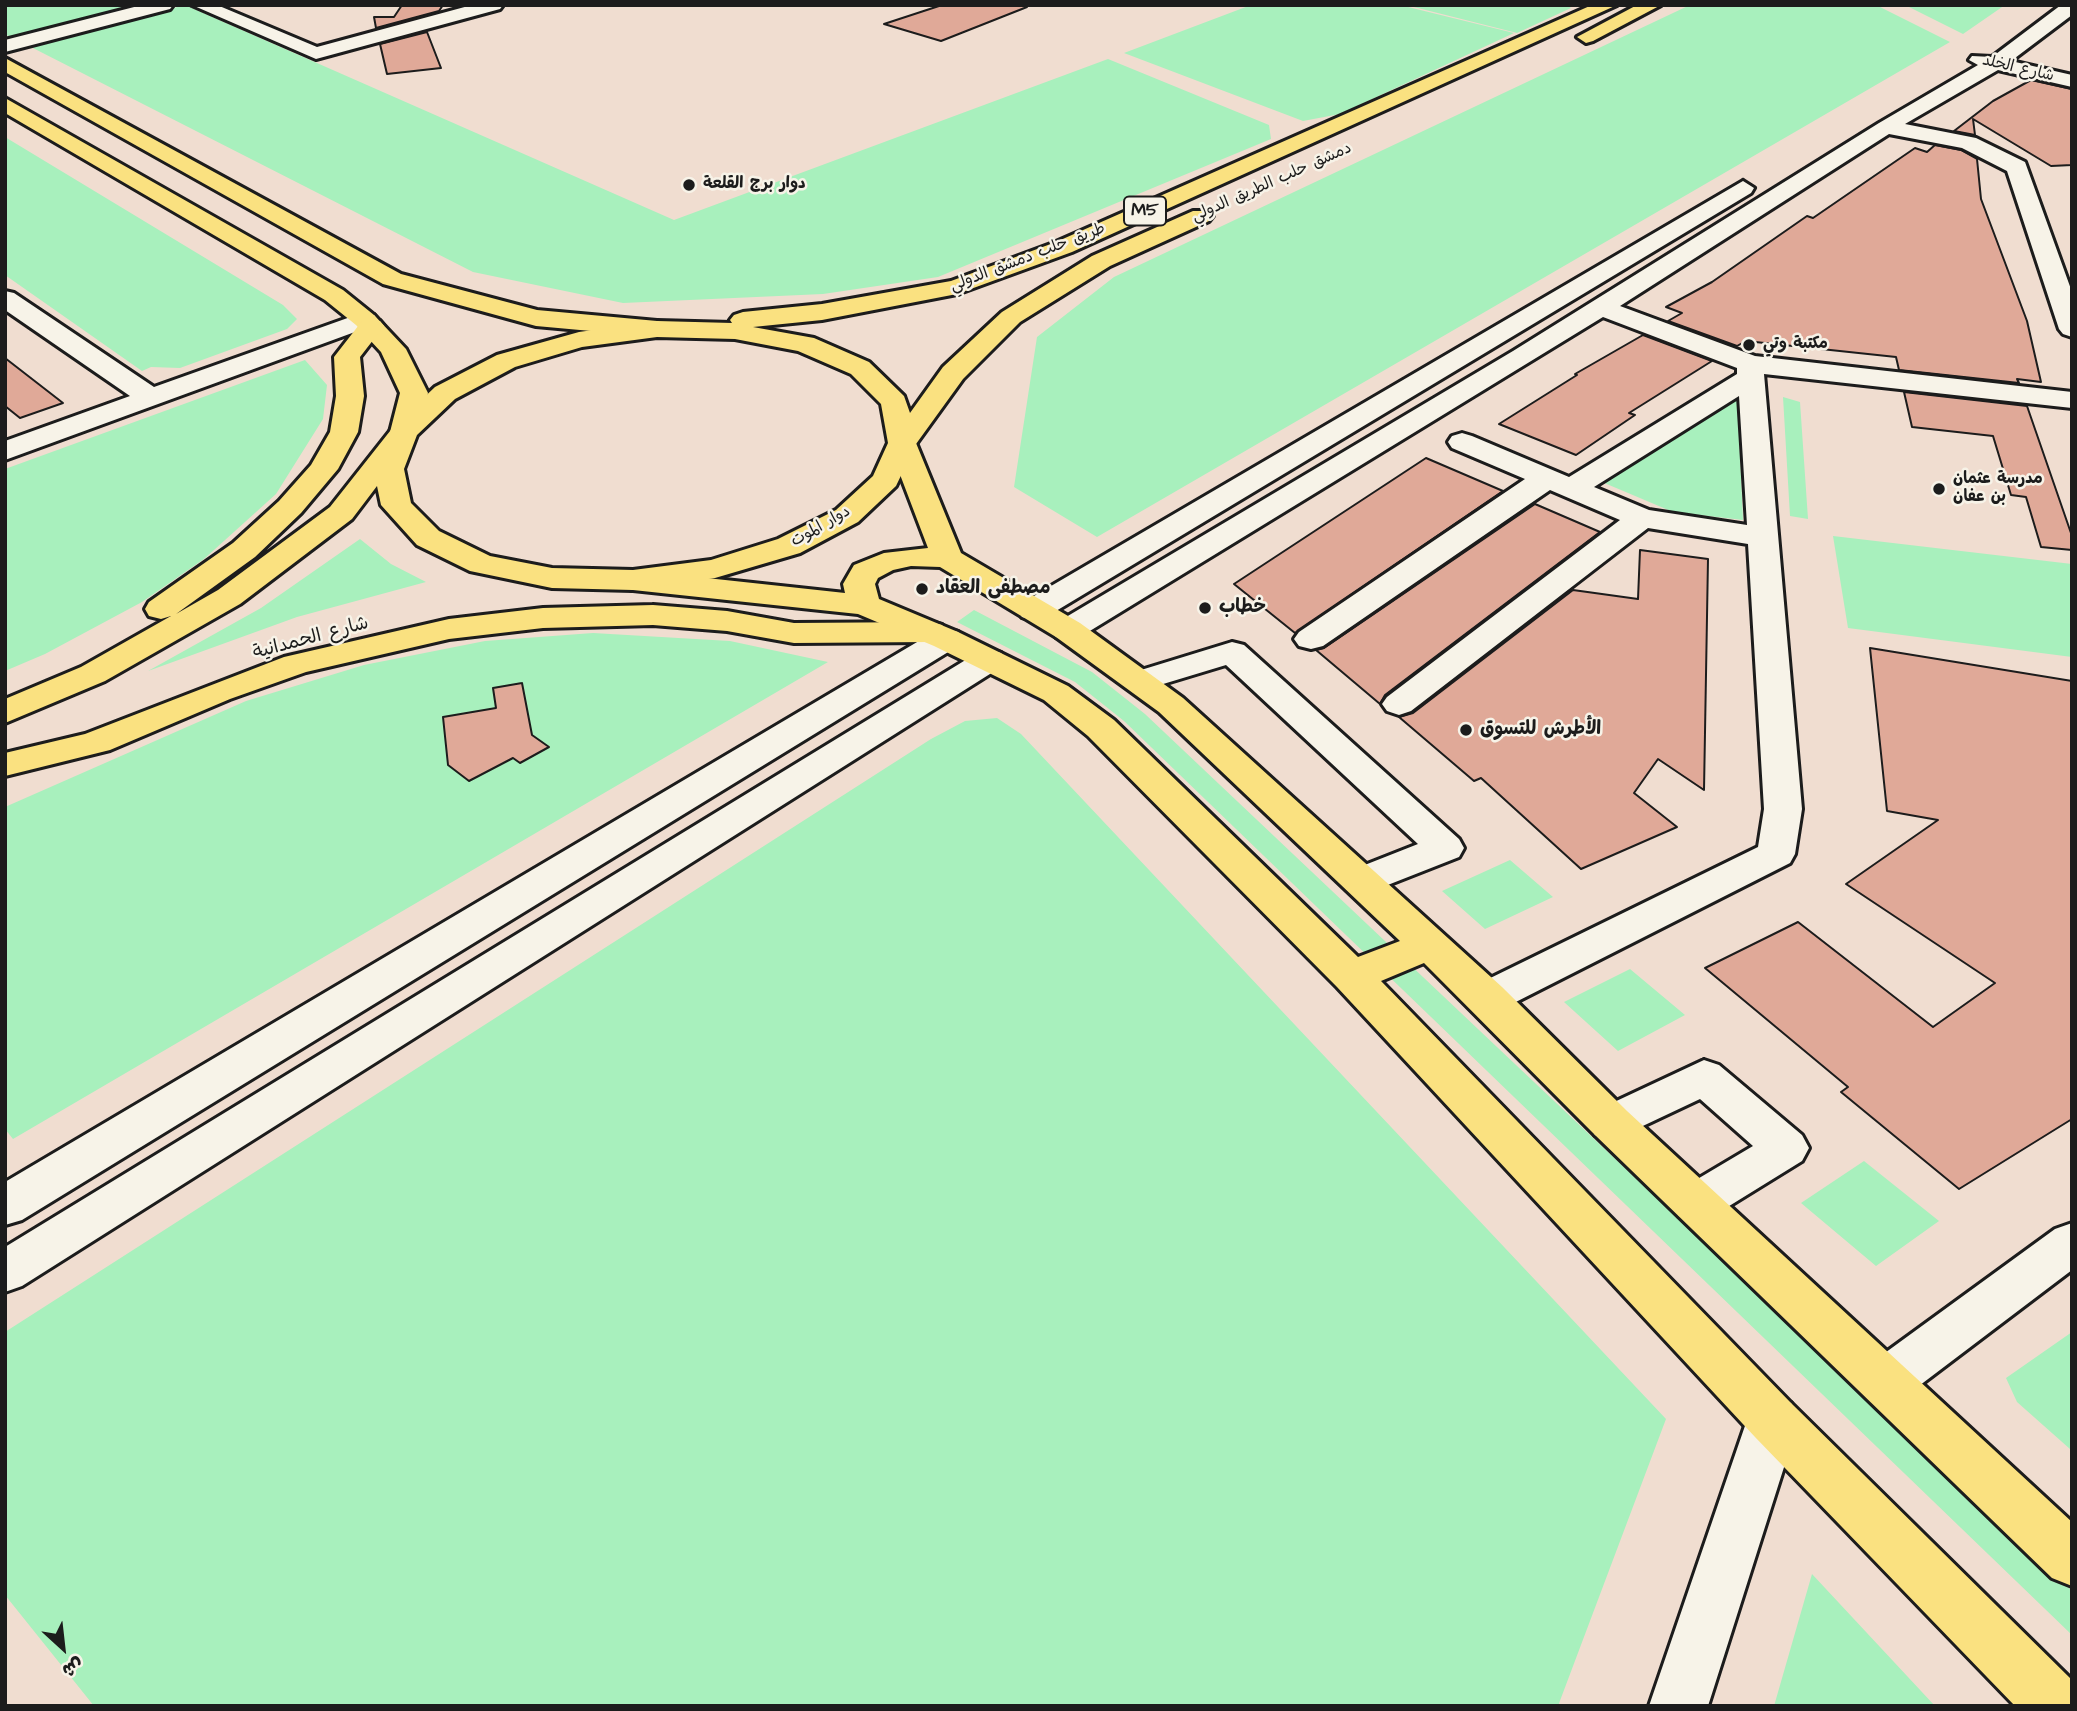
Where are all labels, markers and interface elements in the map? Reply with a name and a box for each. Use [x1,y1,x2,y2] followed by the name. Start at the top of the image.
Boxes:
[1980,51,2056,87] street label: شارع الخلد
[1189,139,1355,227] street label: دمشق حلب الطريق الدولي
[703,175,806,195] place label: دوار برج القلعة
[681,177,697,193] marker: دوار برج القلعة
[1124,196,1166,226] road number: M5
[948,220,1108,296] street label: طريق حلب دمشق الدولي
[1763,335,1828,355] place label: مكتبة وتي
[1741,337,1757,353] marker: مكتبة وتي
[1953,470,2043,508] place label: مدرسة عثمان بن عفان
[1931,481,1947,497] marker: مدرسة عثمان بن عفان
[788,502,854,552] street label: دوار الموت
[936,578,1050,600] place label: مصطفى العقاد
[914,581,930,597] marker: مصطفى العقاد
[1219,597,1266,619] place label: خطاب
[1197,600,1213,616] marker: خطاب
[251,613,371,665] street label: شارع الحمدانية
[1480,719,1601,741] place label: الأطرش للتسوق
[1458,722,1474,738] marker: الأطرش للتسوق
[28,1613,98,1683] north arrow
[57,1650,88,1684] text: ش

